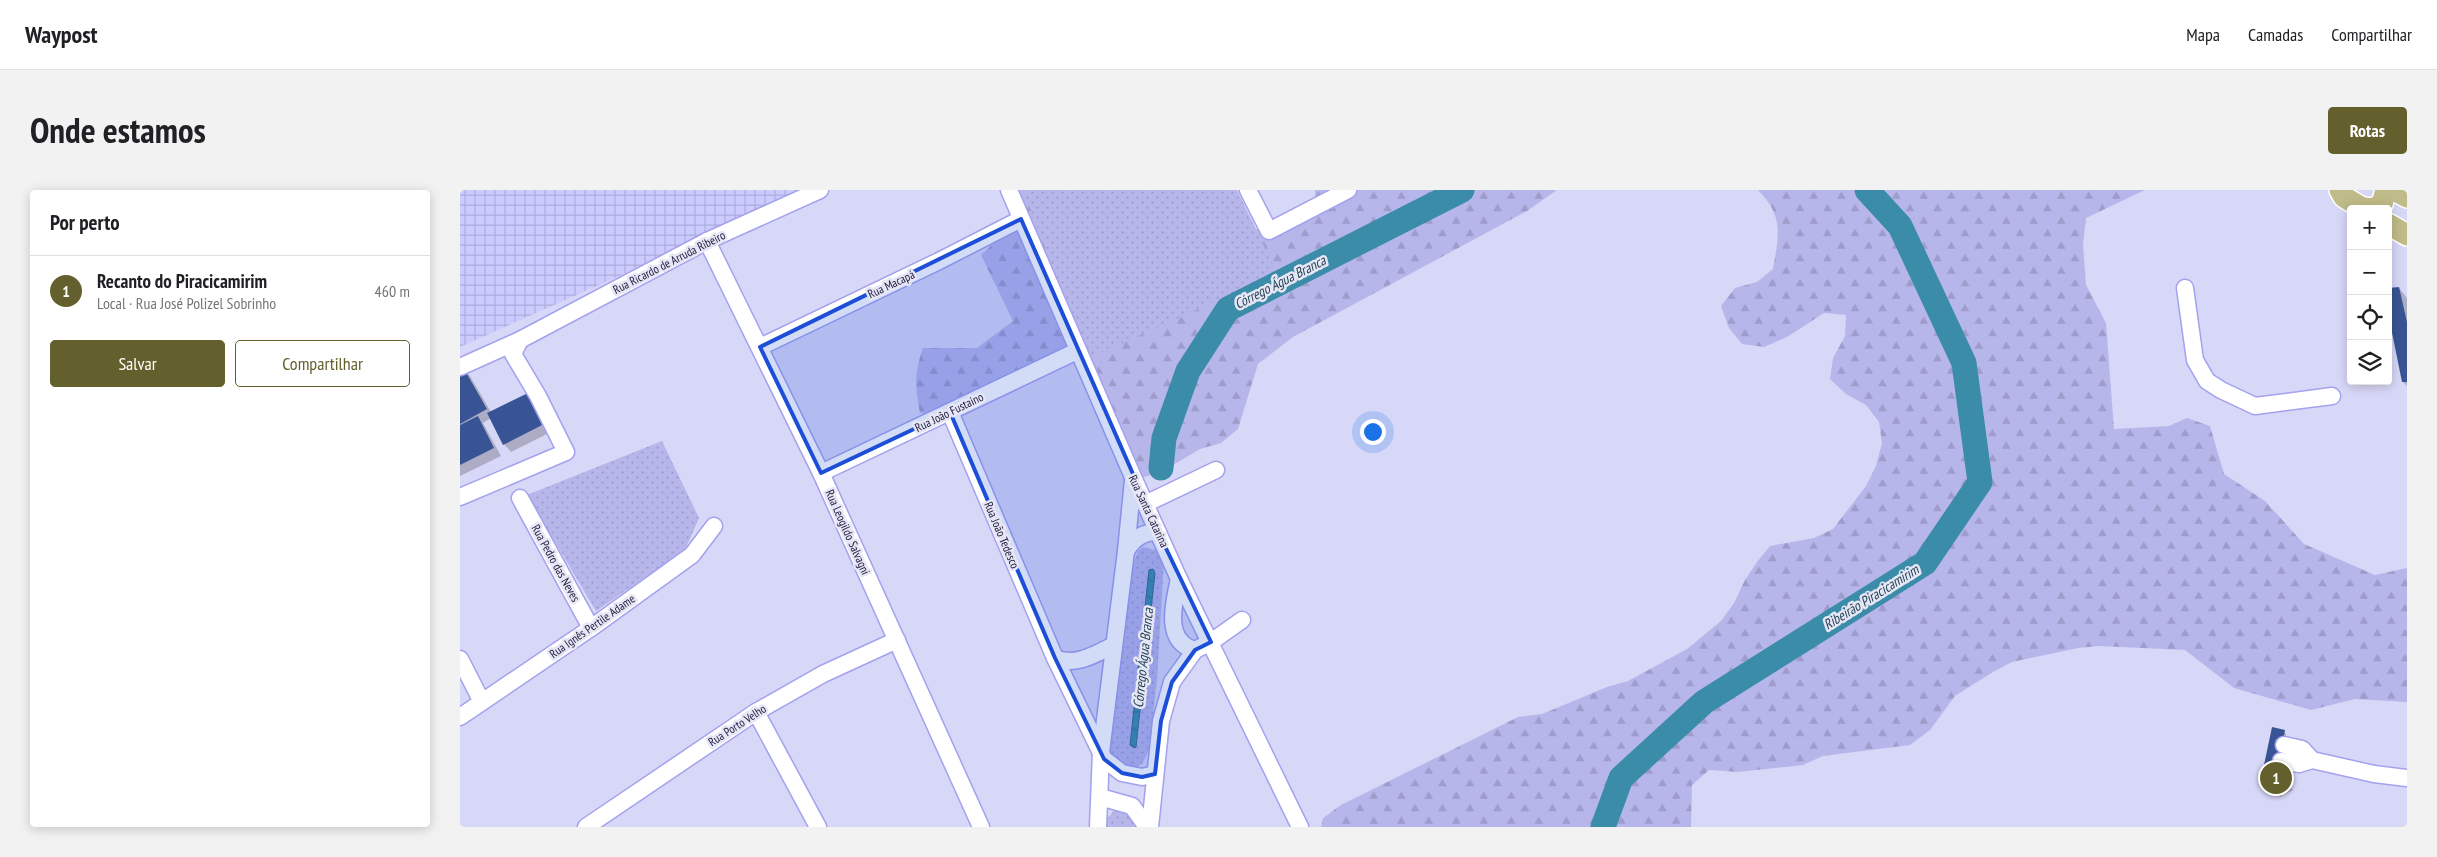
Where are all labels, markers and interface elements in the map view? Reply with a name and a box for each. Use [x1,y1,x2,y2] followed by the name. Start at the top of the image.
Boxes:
[25,19,98,50] text: Waypost
[2186,23,2220,46] text: Mapa
[2248,23,2303,46] text: Camadas
[2331,23,2412,46] text: Compartilhar
[30,107,206,153] text: Onde estamos
[2328,107,2407,154] button: Rotas
[2347,205,2392,385] map controls
[2347,205,2392,250] button: +
[50,209,120,236] text: Por perto
[610,227,728,297] street label: Rua Ricardo de Arruda Ribeiro
[2347,250,2392,295] button: −
[1231,251,1330,313] water label: Córrego Água Branca
[865,267,917,301] street label: Rua Macapá
[97,269,267,293] text: Recanto do Piracicamirim
[62,281,70,301] text: 1
[375,281,410,301] text: 460 m
[97,293,276,313] text: Local · Rua José Polizel Sobrinho
[2347,295,2392,340] button: locate
[50,340,225,387] button: Salvar
[235,340,410,387] button: Compartilhar
[2347,340,2392,385] button: layers
[912,389,986,435] street label: Rua João Fustaino
[1360,419,1386,445] your location
[1126,472,1172,550] street label: Rua Santa Catarina
[823,487,873,577] street label: Rua Leogildo Salvagni
[981,499,1023,571] street label: Rua João Tedesco
[529,522,583,604] street label: Rua Pedro das Neves
[1820,560,1923,633] water label: Ribeirão Piracicamirim
[546,591,638,661] street label: Rua Ignês Pertile Adame
[1129,606,1157,709] water label: Córrego Água Branca
[705,701,769,749] street label: Rua Porto Velho
[2260,759,2292,797] pin: 1

